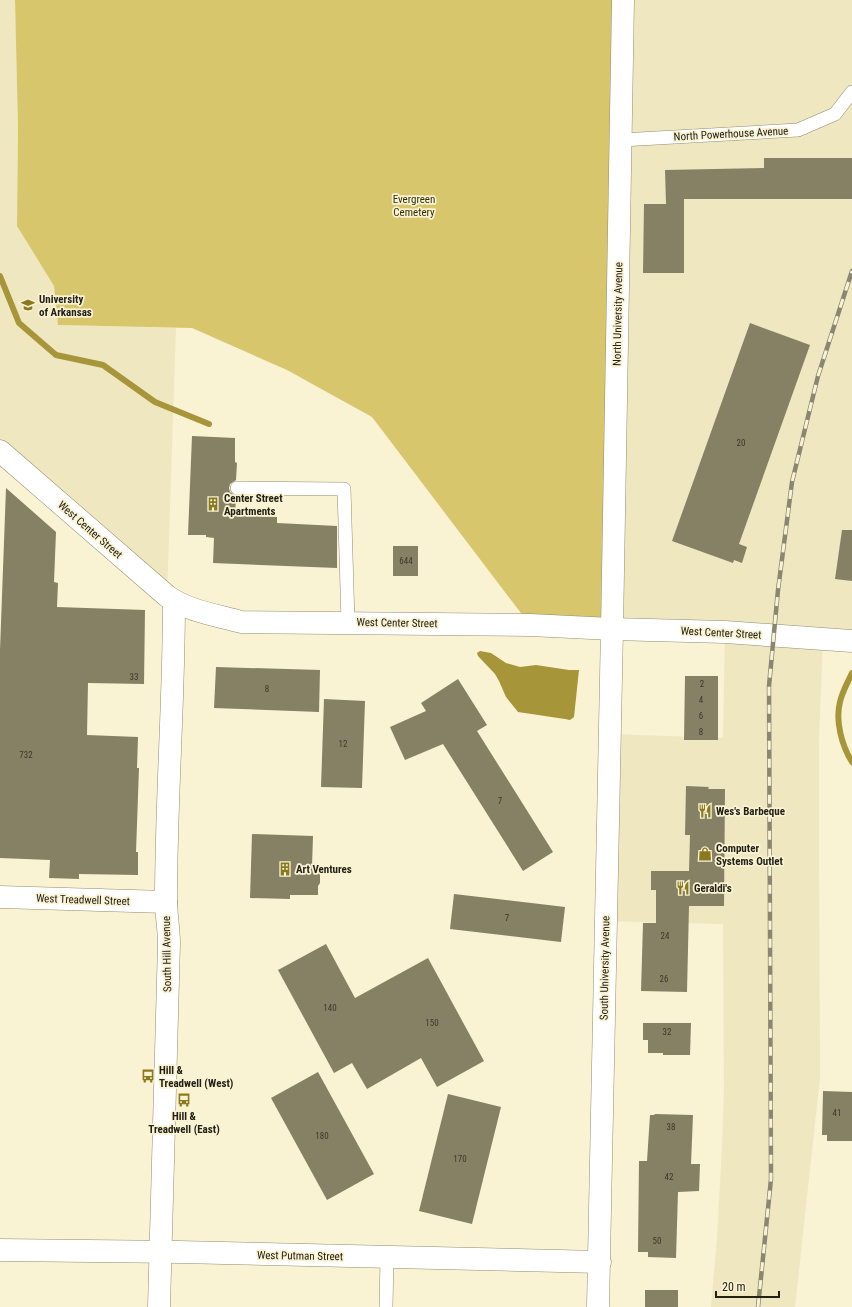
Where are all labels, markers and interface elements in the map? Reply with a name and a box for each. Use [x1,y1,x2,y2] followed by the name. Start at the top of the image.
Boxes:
[673,125,789,143] street label: North Powerhouse Avenue
[393,193,435,219] park label: Evergreen Cemetery
[611,262,625,366] street label: North University Avenue
[39,293,92,319] place label: University of Arkansas
[20,297,36,313] school or university icon: University of Arkansas
[737,438,745,448] house number: 20
[224,492,283,518] place label: Center Street Apartments
[205,496,221,512] building icon: Center Street Apartments
[55,499,125,561] street label: West Center Street
[399,556,413,566] house number: 644
[356,616,438,630] street label: West Center Street
[680,624,762,642] street label: West Center Street
[130,672,138,682] house number: 33
[700,679,705,689] house number: 2
[265,684,269,694] house number: 8
[699,695,704,705] house number: 4
[699,711,703,721] house number: 6
[699,727,703,737] house number: 8
[339,739,348,749] house number: 12
[19,750,33,760] house number: 732
[498,796,503,806] house number: 7
[697,803,713,819] restaurant icon: Wes's Barbeque
[716,805,785,818] place label: Wes's Barbeque
[716,842,784,868] place label: Computer Systems Outlet
[697,846,713,862] shop icon: Computer Systems Outlet
[277,861,293,877] building icon: Art Ventures
[296,863,352,876] place label: Art Ventures
[675,880,691,896] restaurant icon: Geraldi's
[694,882,732,895] place label: Geraldi's
[36,892,130,908] street label: West Treadwell Street
[505,913,510,923] house number: 7
[160,916,174,992] street label: South Hill Avenue
[598,916,612,1020] street label: South University Avenue
[661,931,670,941] house number: 24
[660,974,668,984] house number: 26
[323,1003,337,1013] house number: 140
[425,1018,439,1028] house number: 150
[663,1027,672,1037] house number: 32
[159,1064,233,1090] place label: Hill & Treadwell (West)
[140,1068,156,1084] bus stop icon: Hill & Treadwell (West)
[176,1092,192,1108] bus stop icon: Hill & Treadwell (East)
[833,1108,841,1118] house number: 41
[148,1110,220,1136] place label: Hill & Treadwell (East)
[667,1122,675,1132] house number: 38
[315,1131,329,1141] house number: 180
[453,1154,467,1164] house number: 170
[665,1172,674,1182] house number: 42
[653,1236,661,1246] house number: 50
[257,1249,343,1263] street label: West Putman Street
[716,1273,779,1299] scale bar
[722,1280,746,1294] text: 20 m

